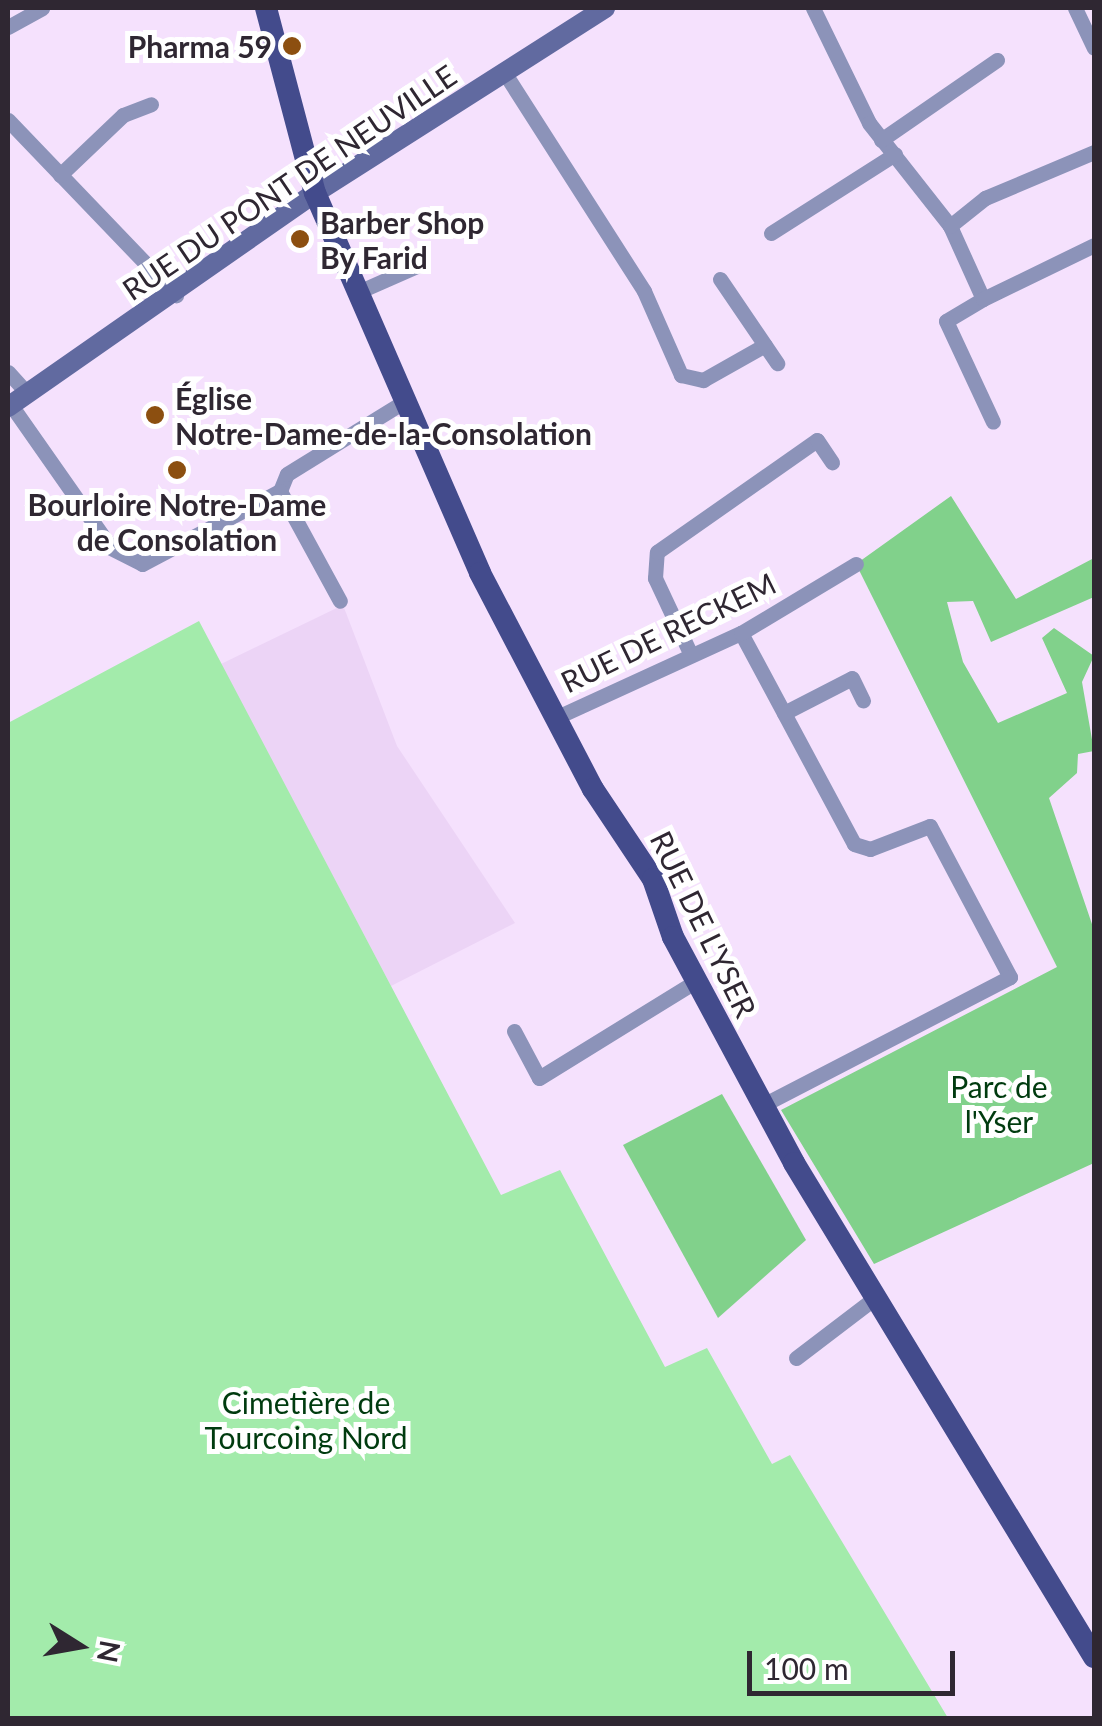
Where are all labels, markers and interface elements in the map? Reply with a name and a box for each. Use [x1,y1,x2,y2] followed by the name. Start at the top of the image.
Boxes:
[128,28,272,64] place label: Pharma 59
[281,35,303,57] marker: Pharma 59
[115,56,463,308] street label: RUE DU PONT DE NEUVILLE
[320,204,485,274] place label: Barber Shop By Farid
[289,228,311,250] marker: Barber Shop By Farid
[175,380,592,450] place label: Église Notre-Dame-de-la-Consolation
[144,404,166,426] marker: Église Notre-Dame-de-la-Consolation
[166,459,188,481] marker: Bourloire Notre-Dame de Consolation
[28,486,326,556] place label: Bourloire Notre-Dame de Consolation
[555,564,781,700] street label: RUE DE RECKEM
[643,825,765,1023] street label: RUE DE L'YSER
[950,1068,1048,1138] park label: Parc de l'Yser
[205,1384,407,1454] park label: Cimetière de Tourcoing Nord
[30,1596,130,1696] north arrow
[752,1631,960,1693] scale bar
[91,1638,128,1666] text: N
[764,1650,849,1686] text: 100 m

